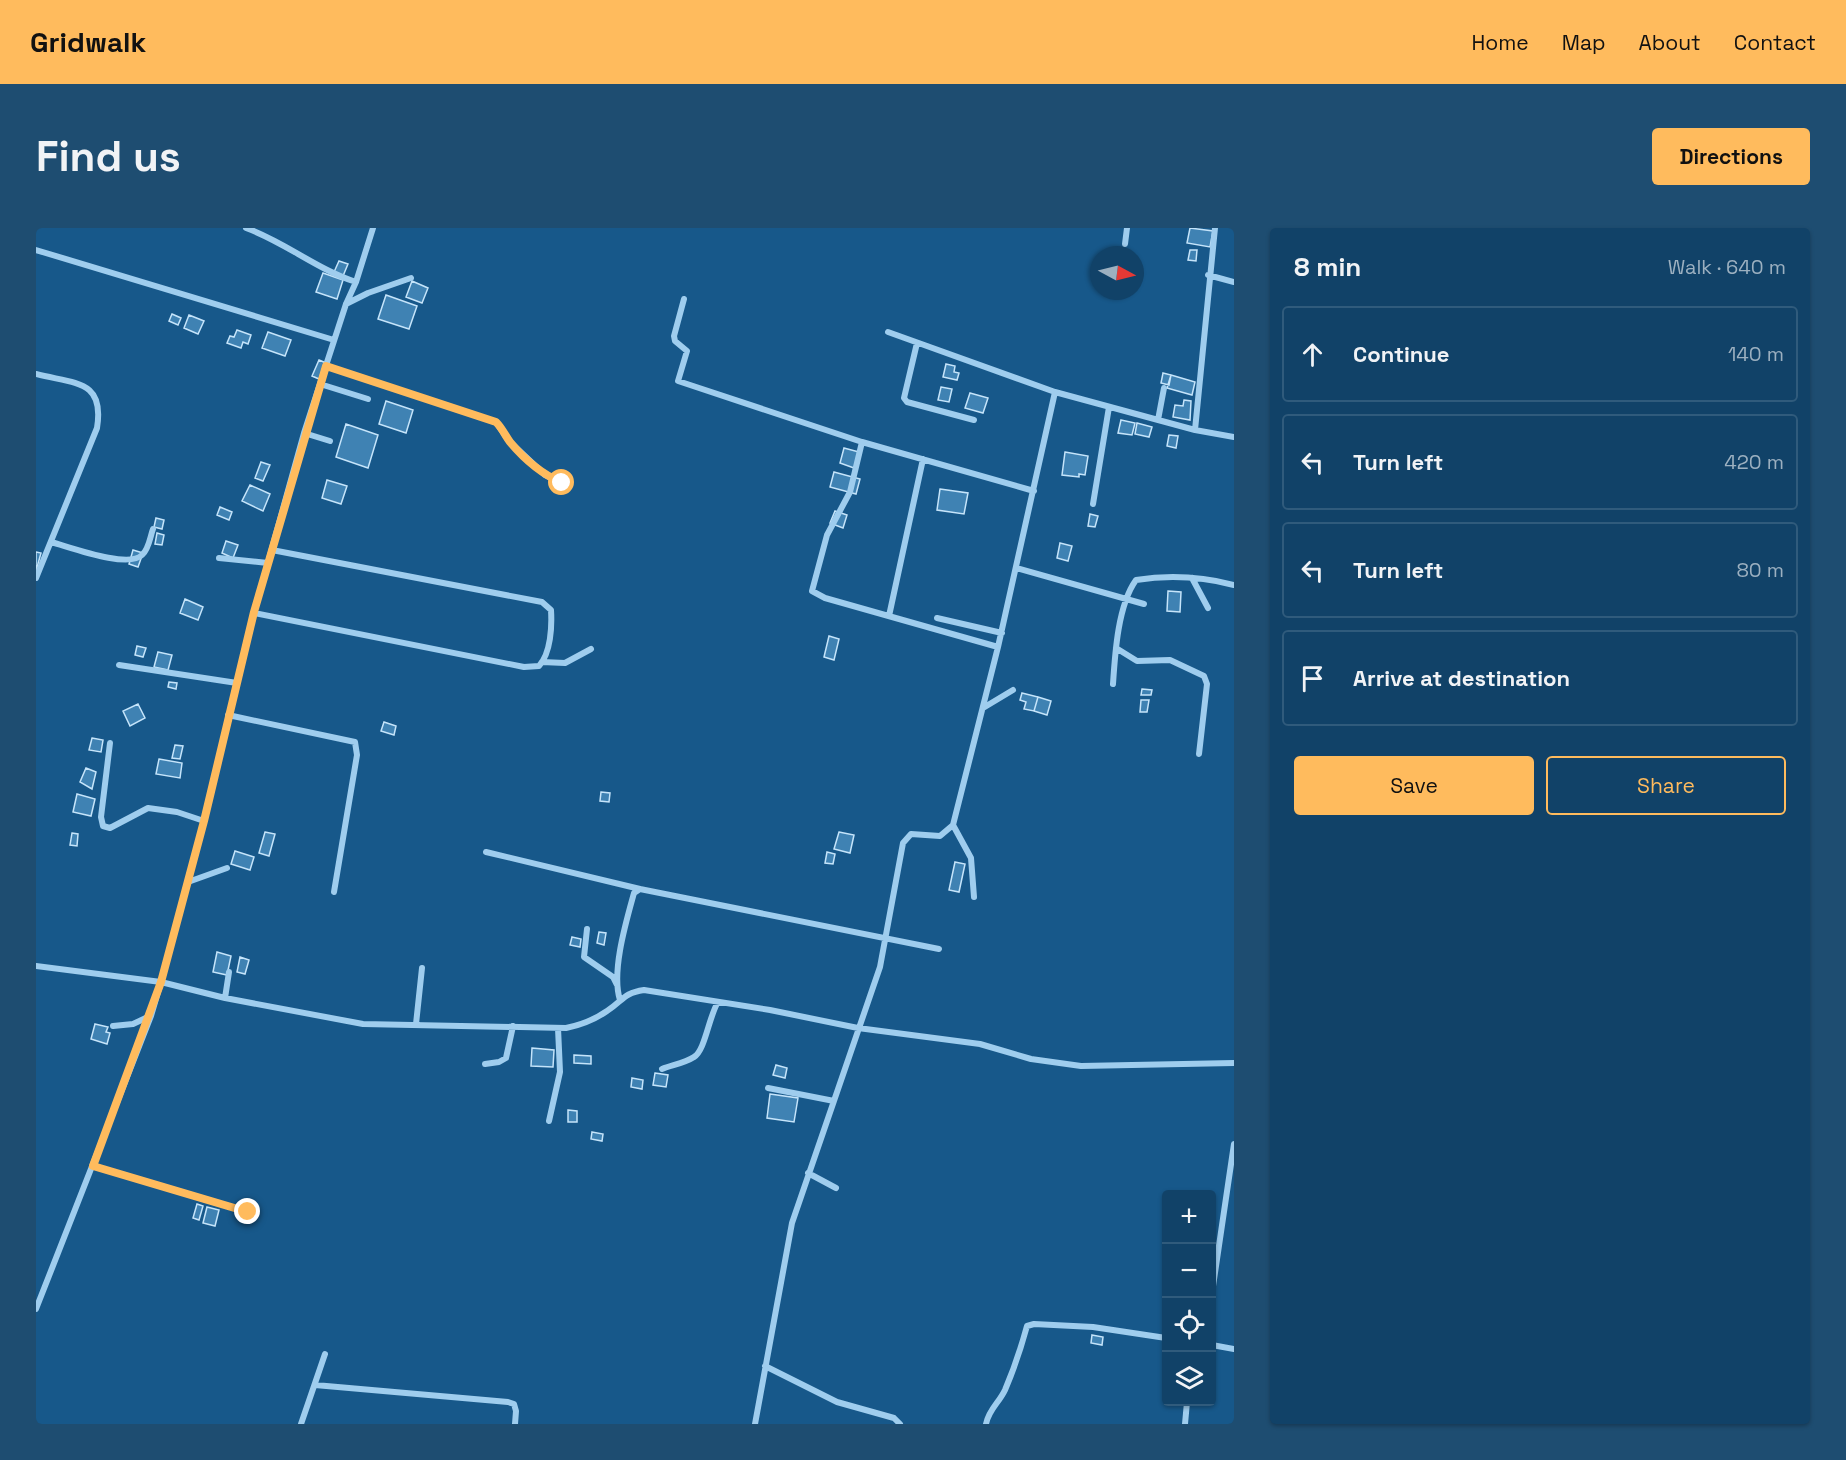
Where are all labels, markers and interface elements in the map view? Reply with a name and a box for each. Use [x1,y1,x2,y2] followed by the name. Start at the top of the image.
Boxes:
[30,24,146,60] text: Gridwalk
[1471,29,1529,56] text: Home
[1562,29,1606,56] text: Map
[1639,29,1701,56] text: About
[1734,29,1816,56] text: Contact
[1652,128,1810,185] button: Directions
[36,130,181,183] text: Find us
[1090,246,1144,300] north arrow
[1294,250,1361,284] text: 8 min
[1668,254,1786,280] text: Walk · 640 m
[1296,338,1329,371] icon: ahead
[1353,340,1449,368] text: Continue
[1728,341,1784,367] text: 140 m
[1296,446,1329,479] icon: left
[1353,448,1443,476] text: Turn left
[1724,449,1784,475] text: 420 m
[548,469,574,495] route start
[1296,554,1329,587] icon: left
[1353,556,1443,584] text: Turn left
[1736,557,1784,583] text: 80 m
[1296,662,1329,695] icon: arrive
[1353,664,1570,692] text: Arrive at destination
[1294,756,1534,815] button: Save
[1546,756,1786,815] button: Share
[1162,1190,1216,1406] map controls
[1162,1190,1216,1244] button: +
[234,1198,260,1224] route end
[1162,1244,1216,1298] button: −
[1162,1298,1216,1352] button: locate
[1162,1352,1216,1406] button: layers

